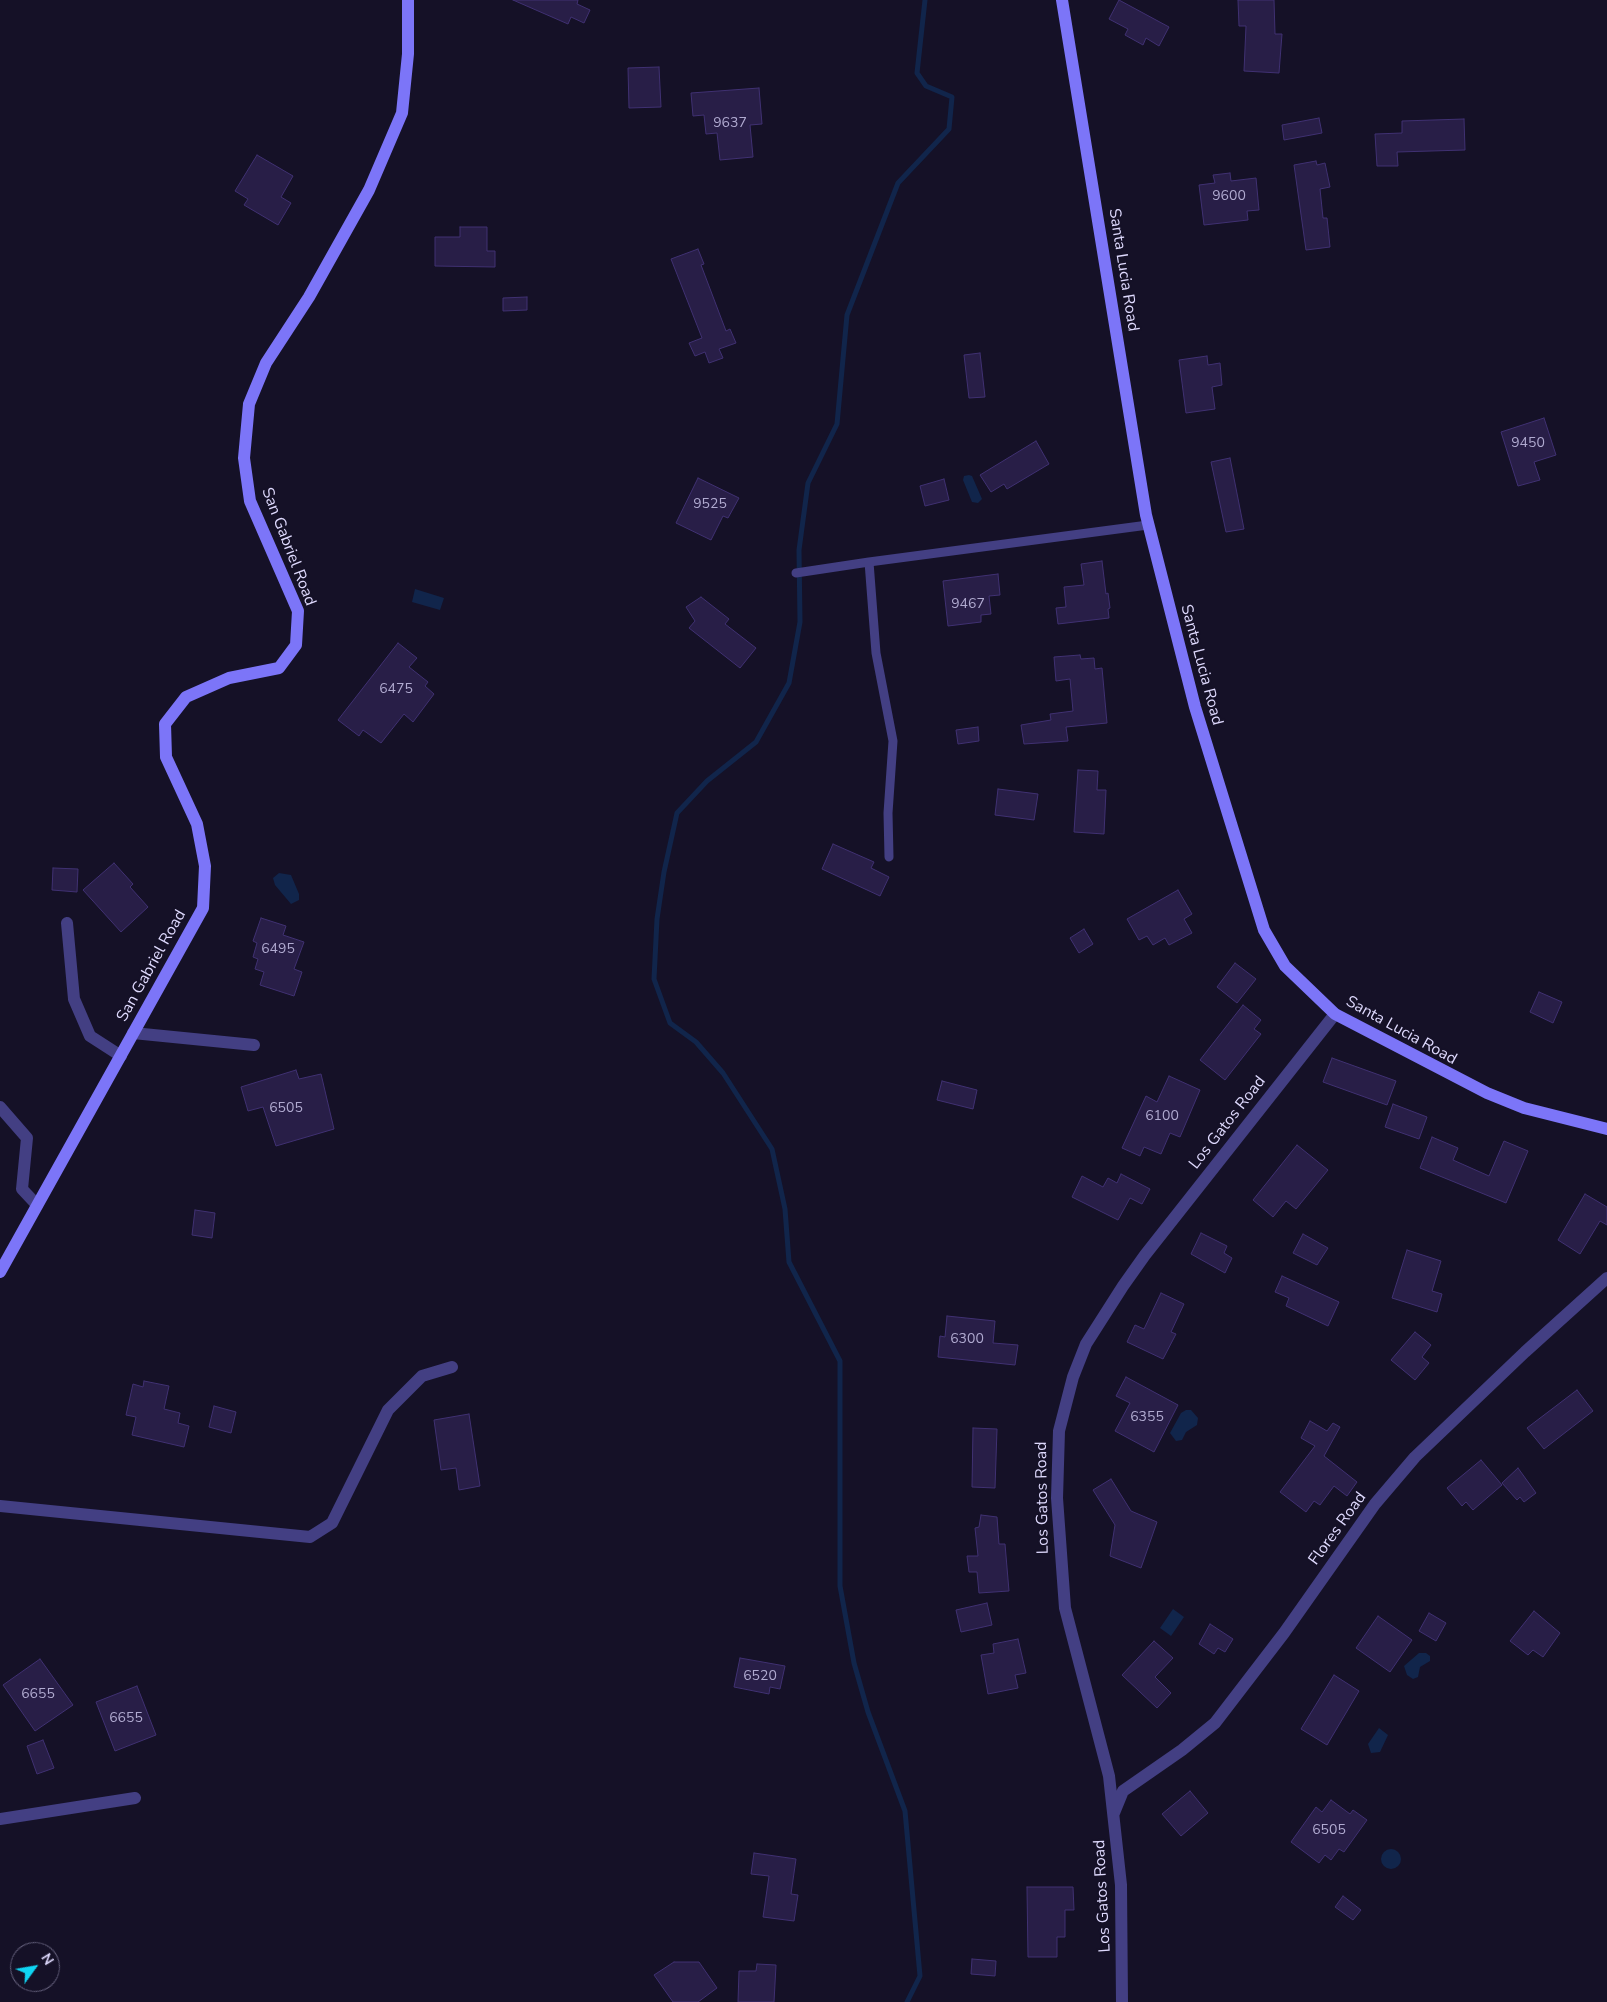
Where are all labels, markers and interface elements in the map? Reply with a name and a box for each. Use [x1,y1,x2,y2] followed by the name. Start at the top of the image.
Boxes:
[713,116,747,132] house number: 9637
[1212,189,1246,205] house number: 9600
[1104,207,1142,333] street label: Santa Lucia Road
[1511,436,1545,452] house number: 9450
[257,485,319,609] street label: San Gabriel Road
[693,497,727,513] house number: 9525
[951,597,985,613] house number: 9467
[1176,603,1226,727] street label: Santa Lucia Road
[379,682,413,698] house number: 6475
[113,907,191,1025] street label: San Gabriel Road
[261,942,295,958] house number: 6495
[1342,993,1460,1069] street label: Santa Lucia Road
[1186,1073,1270,1173] street label: Los Gatos Road
[269,1101,303,1117] house number: 6505
[1145,1109,1179,1125] house number: 6100
[950,1332,984,1348] house number: 6300
[1130,1410,1164,1426] house number: 6355
[1032,1441,1054,1555] street label: Los Gatos Road
[1305,1489,1371,1569] street label: Flores Road
[743,1669,777,1685] house number: 6520
[21,1687,55,1703] house number: 6655
[109,1711,143,1727] house number: 6655
[1312,1823,1346,1839] house number: 6505
[1090,1839,1116,1953] street label: Los Gatos Road
[10,1942,60,1992] north arrow
[36,1950,58,1969] text: N

